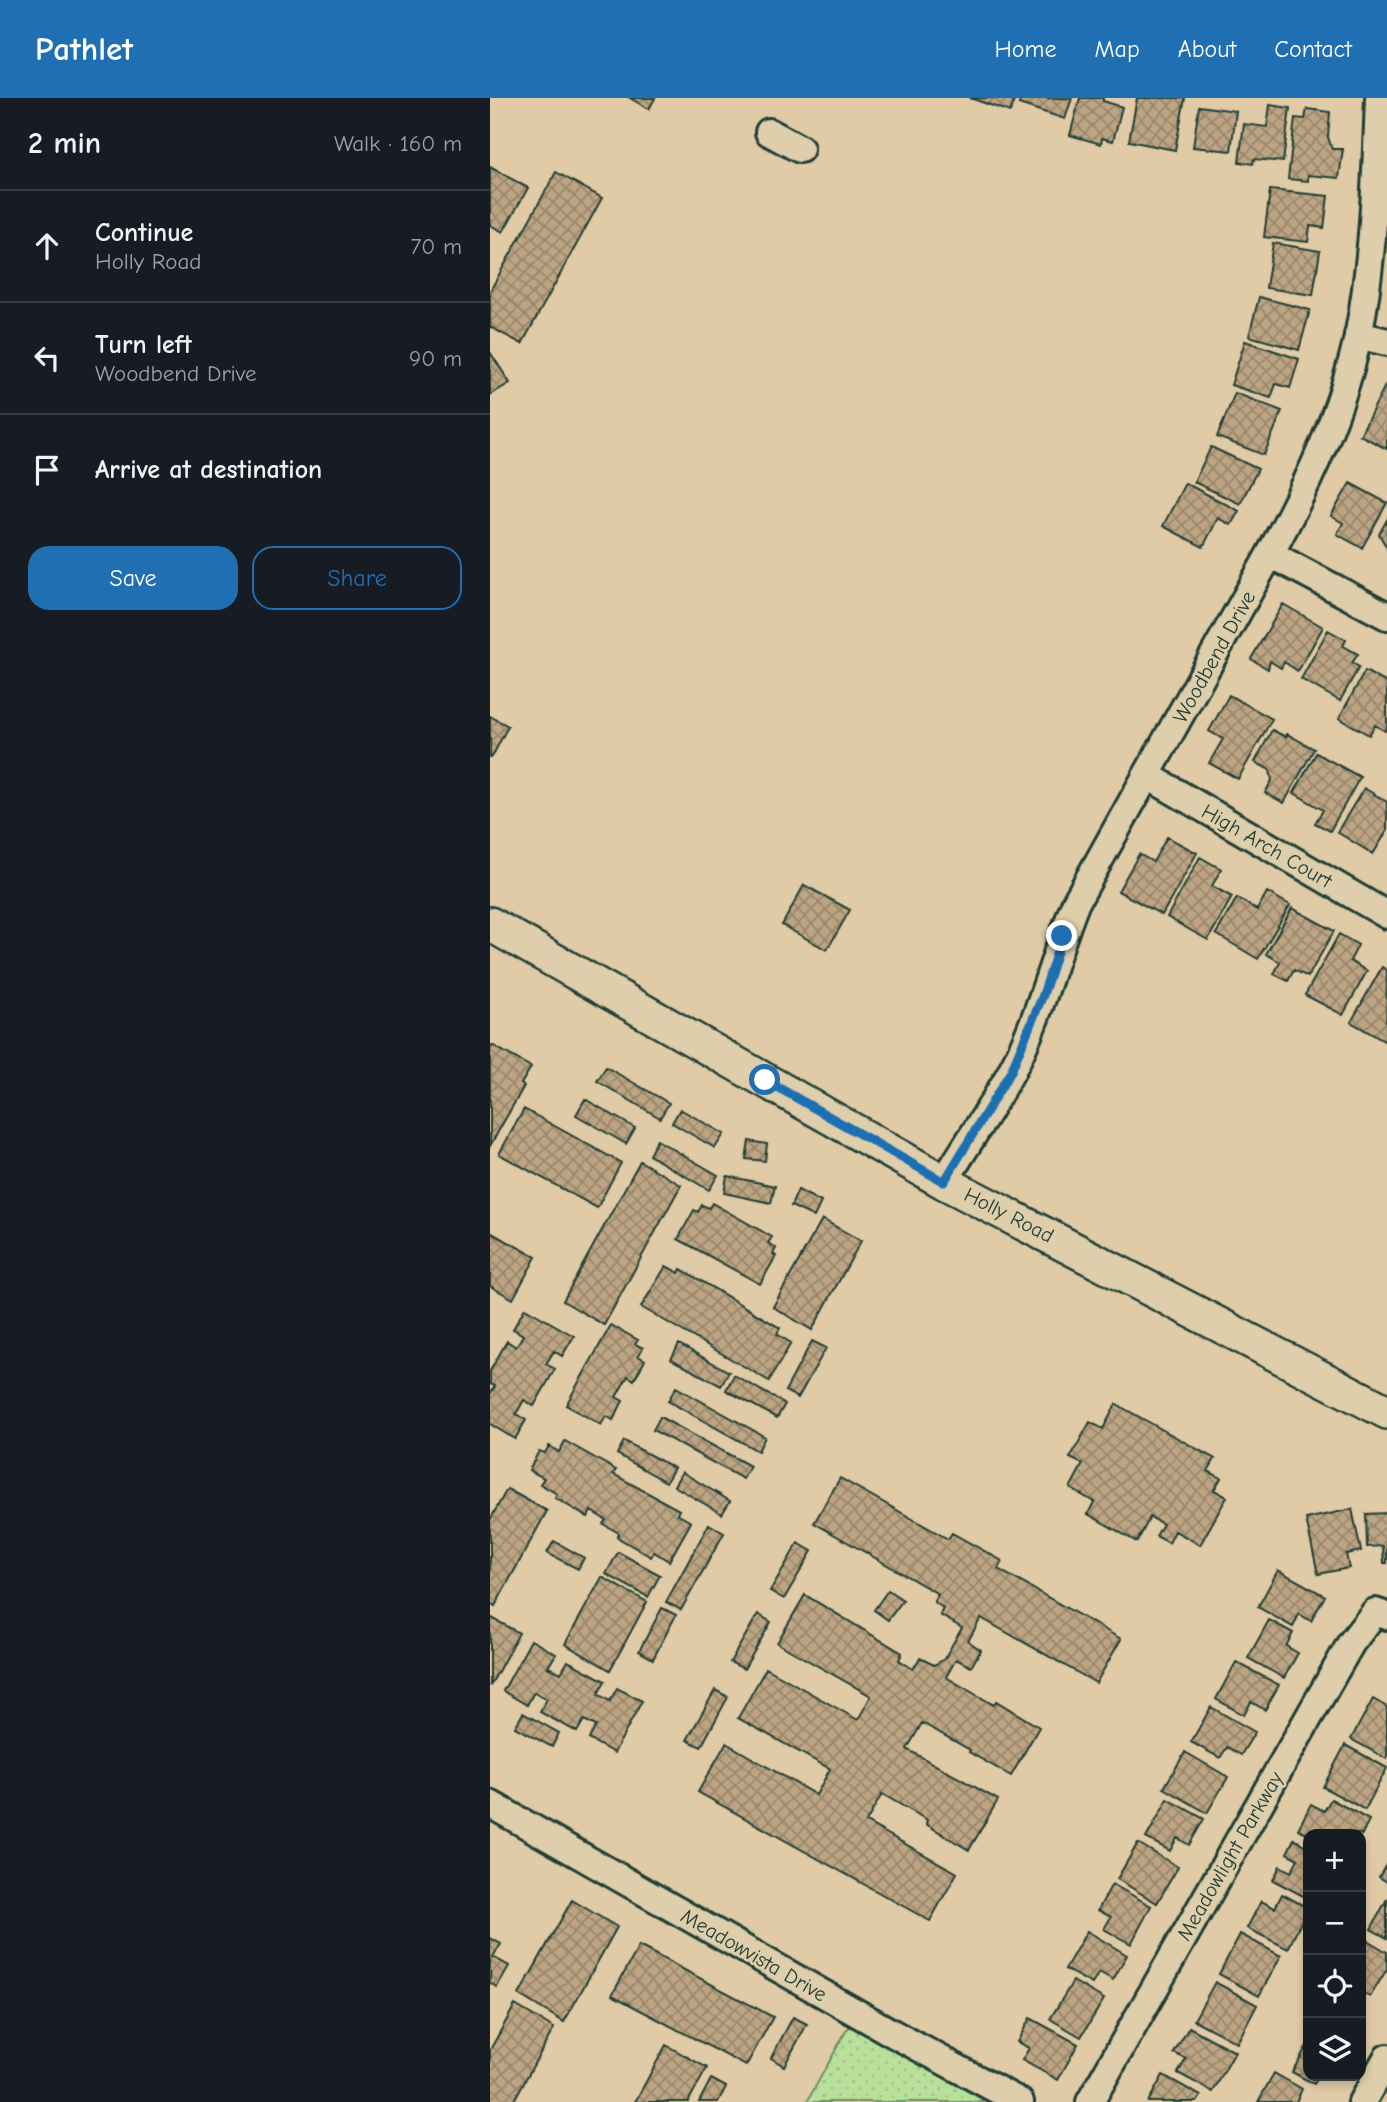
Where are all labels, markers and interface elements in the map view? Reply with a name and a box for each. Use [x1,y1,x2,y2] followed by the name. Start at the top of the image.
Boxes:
[35,30,133,68] text: Pathlet
[995,35,1056,63] text: Home
[1094,35,1140,63] text: Map
[1178,35,1236,63] text: About
[1274,35,1352,63] text: Contact
[28,126,101,161] text: 2 min
[334,130,462,157] text: Walk · 160 m
[95,218,193,248] text: Continue
[28,227,66,265] icon: ahead
[410,233,462,260] text: 70 m
[95,248,202,275] text: Holly Road
[95,330,192,360] text: Turn left
[28,339,66,377] icon: left
[409,345,462,372] text: 90 m
[95,360,256,387] text: Woodbend Drive
[28,451,66,489] icon: arrive
[95,455,322,485] text: Arrive at destination
[28,546,238,610] button: Save
[252,546,462,610] button: Share
[1168,587,1260,727] street label: Woodbend Drive
[1197,799,1337,894] street label: High Arch Court
[1046,920,1077,951] route end
[749,1064,780,1095] route start
[960,1182,1058,1248] street label: Holly Road
[1172,1767,1288,1945] street label: Meadowlight Parkway
[1303,1829,1366,2081] map controls
[1303,1829,1366,1892] button: +
[1303,1892,1366,1955] button: −
[677,1904,831,2006] street label: Meadowvista Drive
[1303,1955,1366,2018] button: locate
[1303,2018,1366,2081] button: layers

